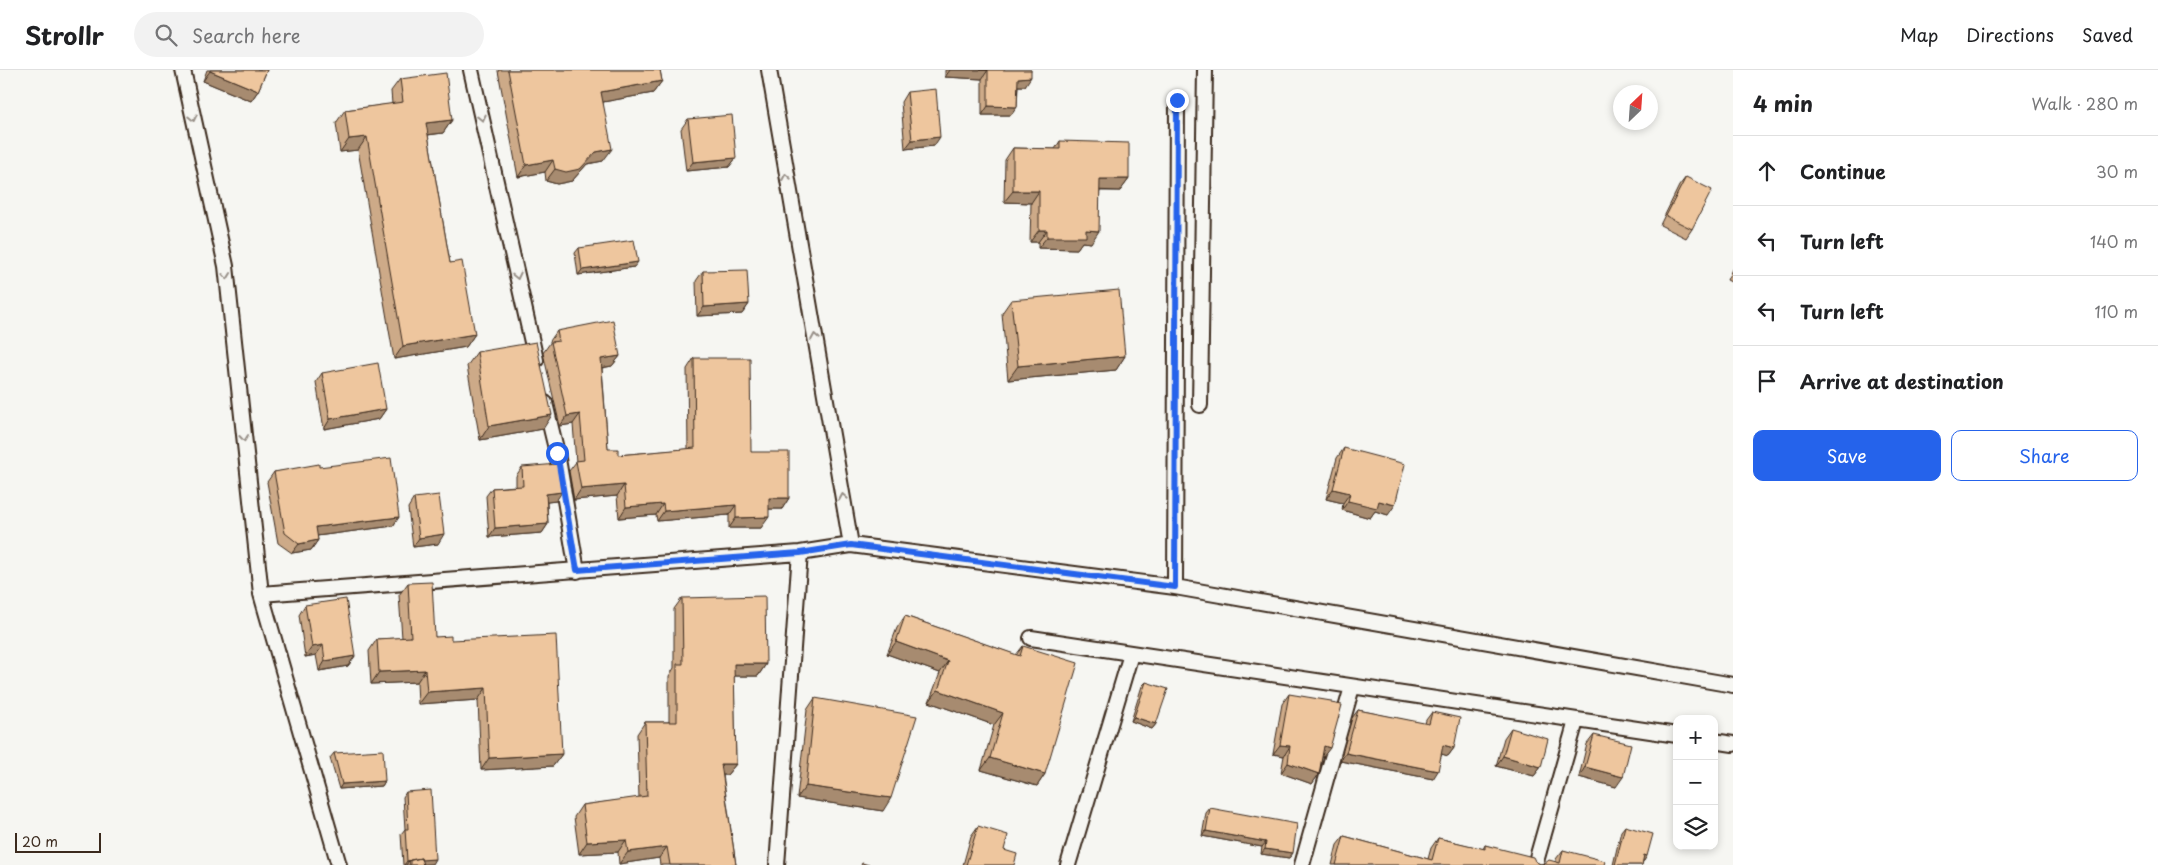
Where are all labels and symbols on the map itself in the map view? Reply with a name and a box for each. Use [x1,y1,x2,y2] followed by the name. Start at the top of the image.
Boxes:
[1613,85,1658,130] north arrow
[1166,89,1189,112] route end
[187,113,198,122] one-way arrow
[476,113,487,122] one-way arrow
[782,173,792,182] one-way arrow
[511,272,522,281] one-way arrow
[221,273,232,281] one-way arrow
[810,333,820,342] one-way arrow
[238,434,249,442] one-way arrow
[546,442,569,465] route start
[838,493,848,502] one-way arrow
[15,830,101,853] scale bar

